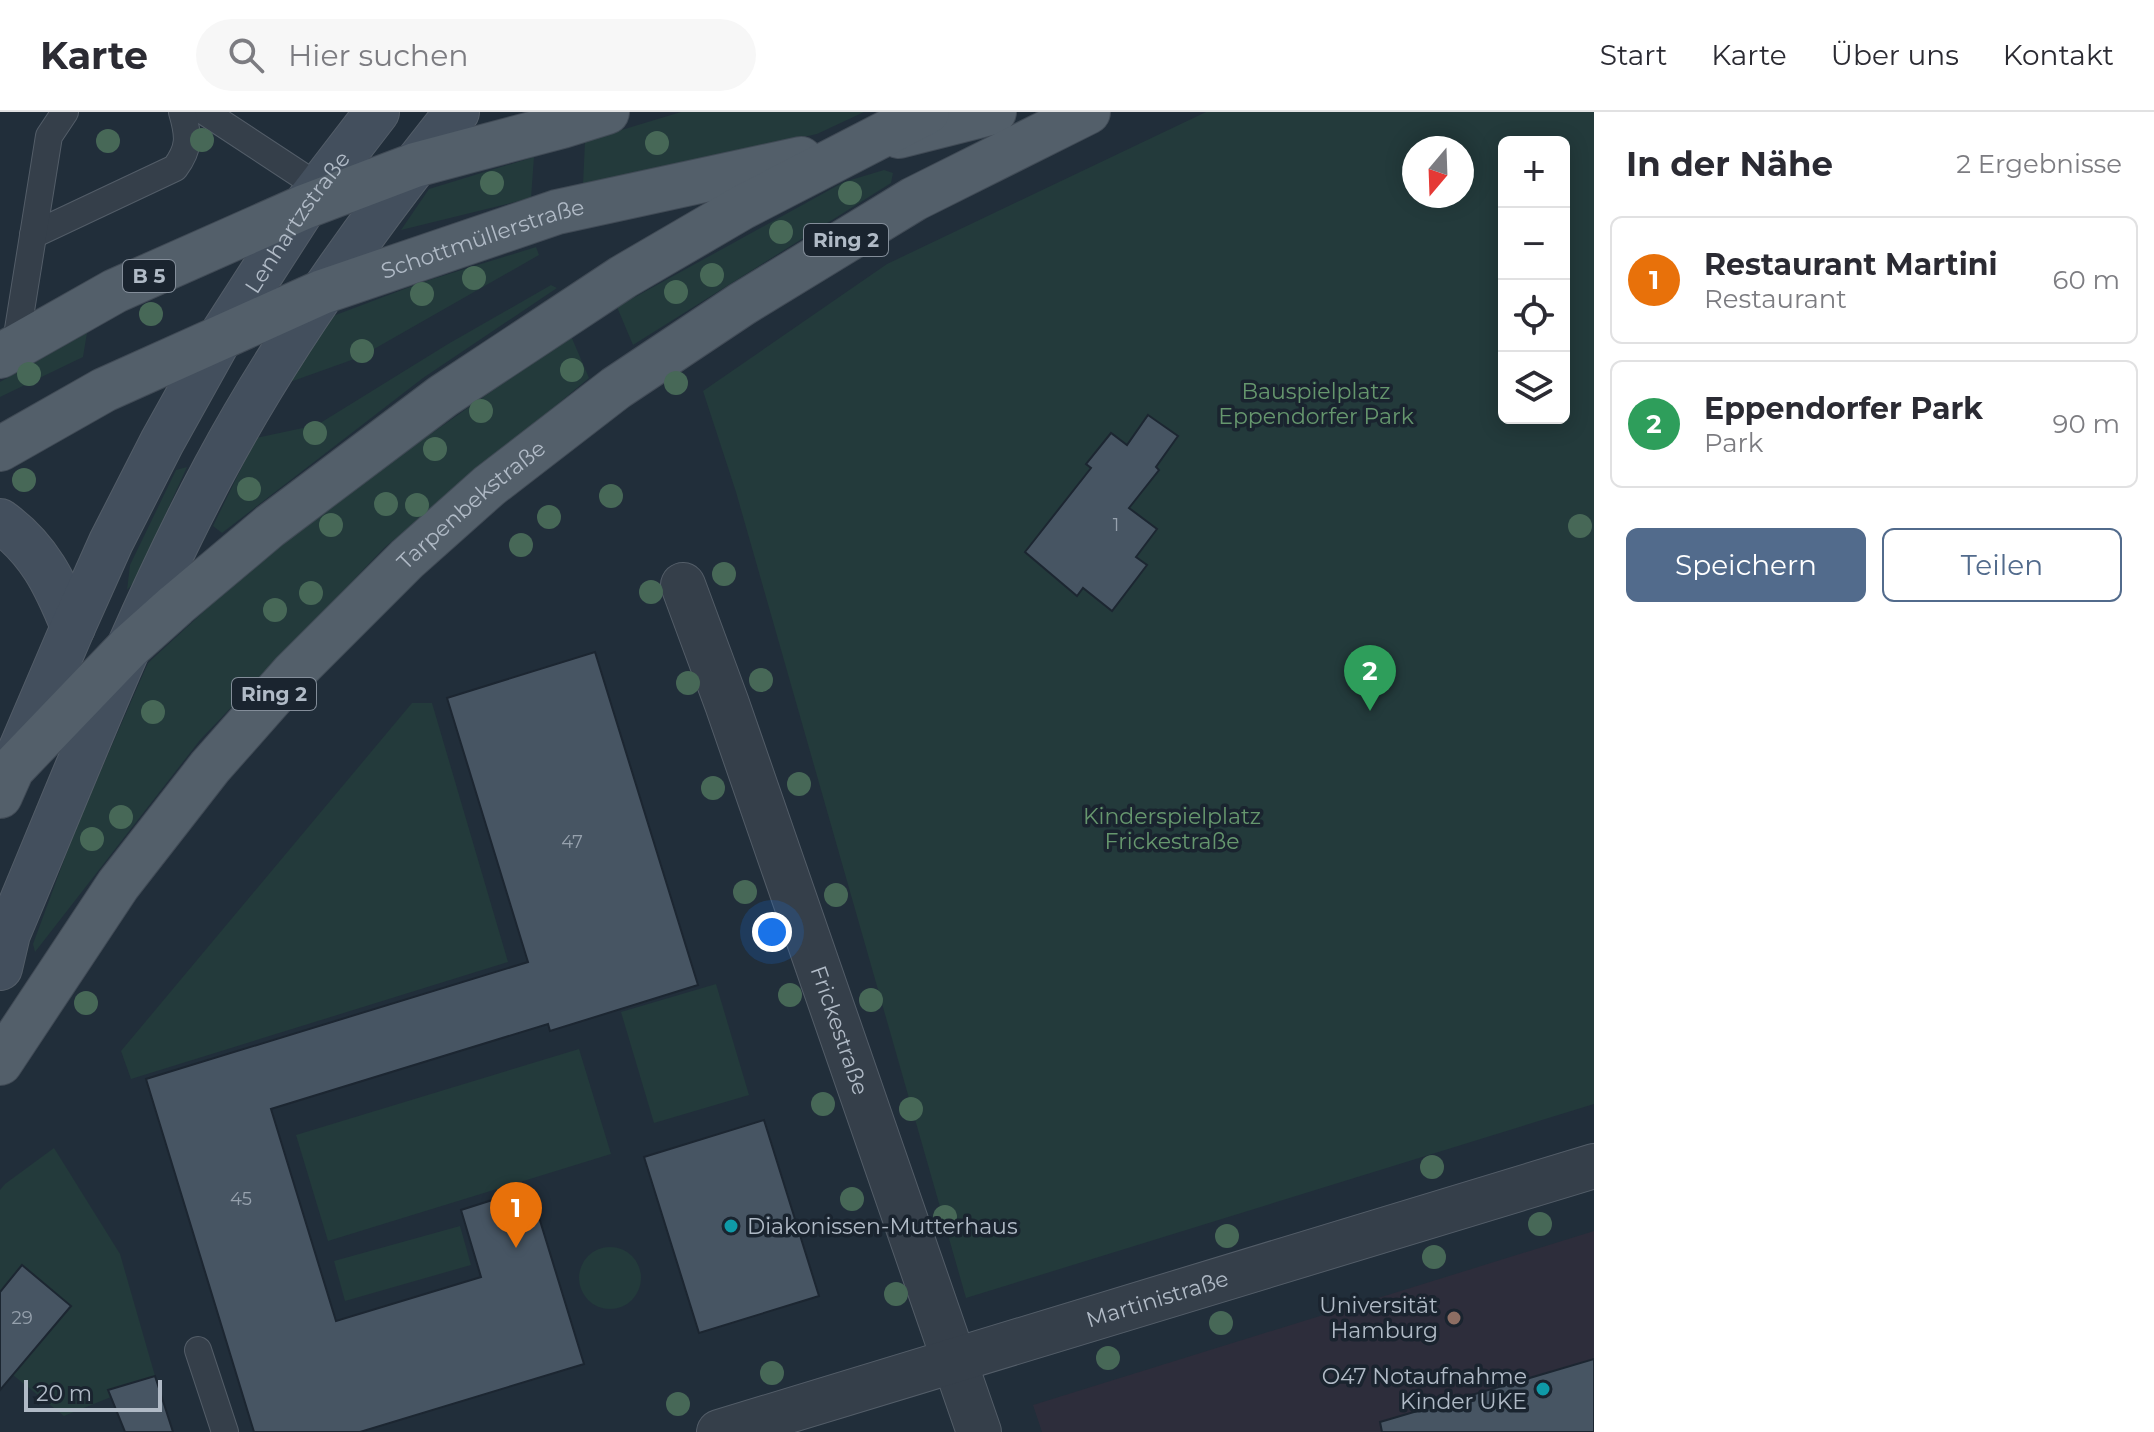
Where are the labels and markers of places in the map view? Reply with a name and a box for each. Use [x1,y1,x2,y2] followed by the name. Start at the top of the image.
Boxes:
[1344,645,1396,711] pin: 2
[490,1182,542,1248] pin: 1
[747,1213,1018,1240] place label: Diakonissen-Mutterhaus
[722,1217,740,1235] marker: Diakonissen-Mutterhaus
[1319,1292,1438,1344] place label: Universität Hamburg
[1445,1309,1463,1327] marker: Universität Hamburg
[1322,1363,1527,1415] place label: O47 Notaufnahme Kinder UKE
[1534,1380,1552,1398] marker: O47 Notaufnahme Kinder UKE

